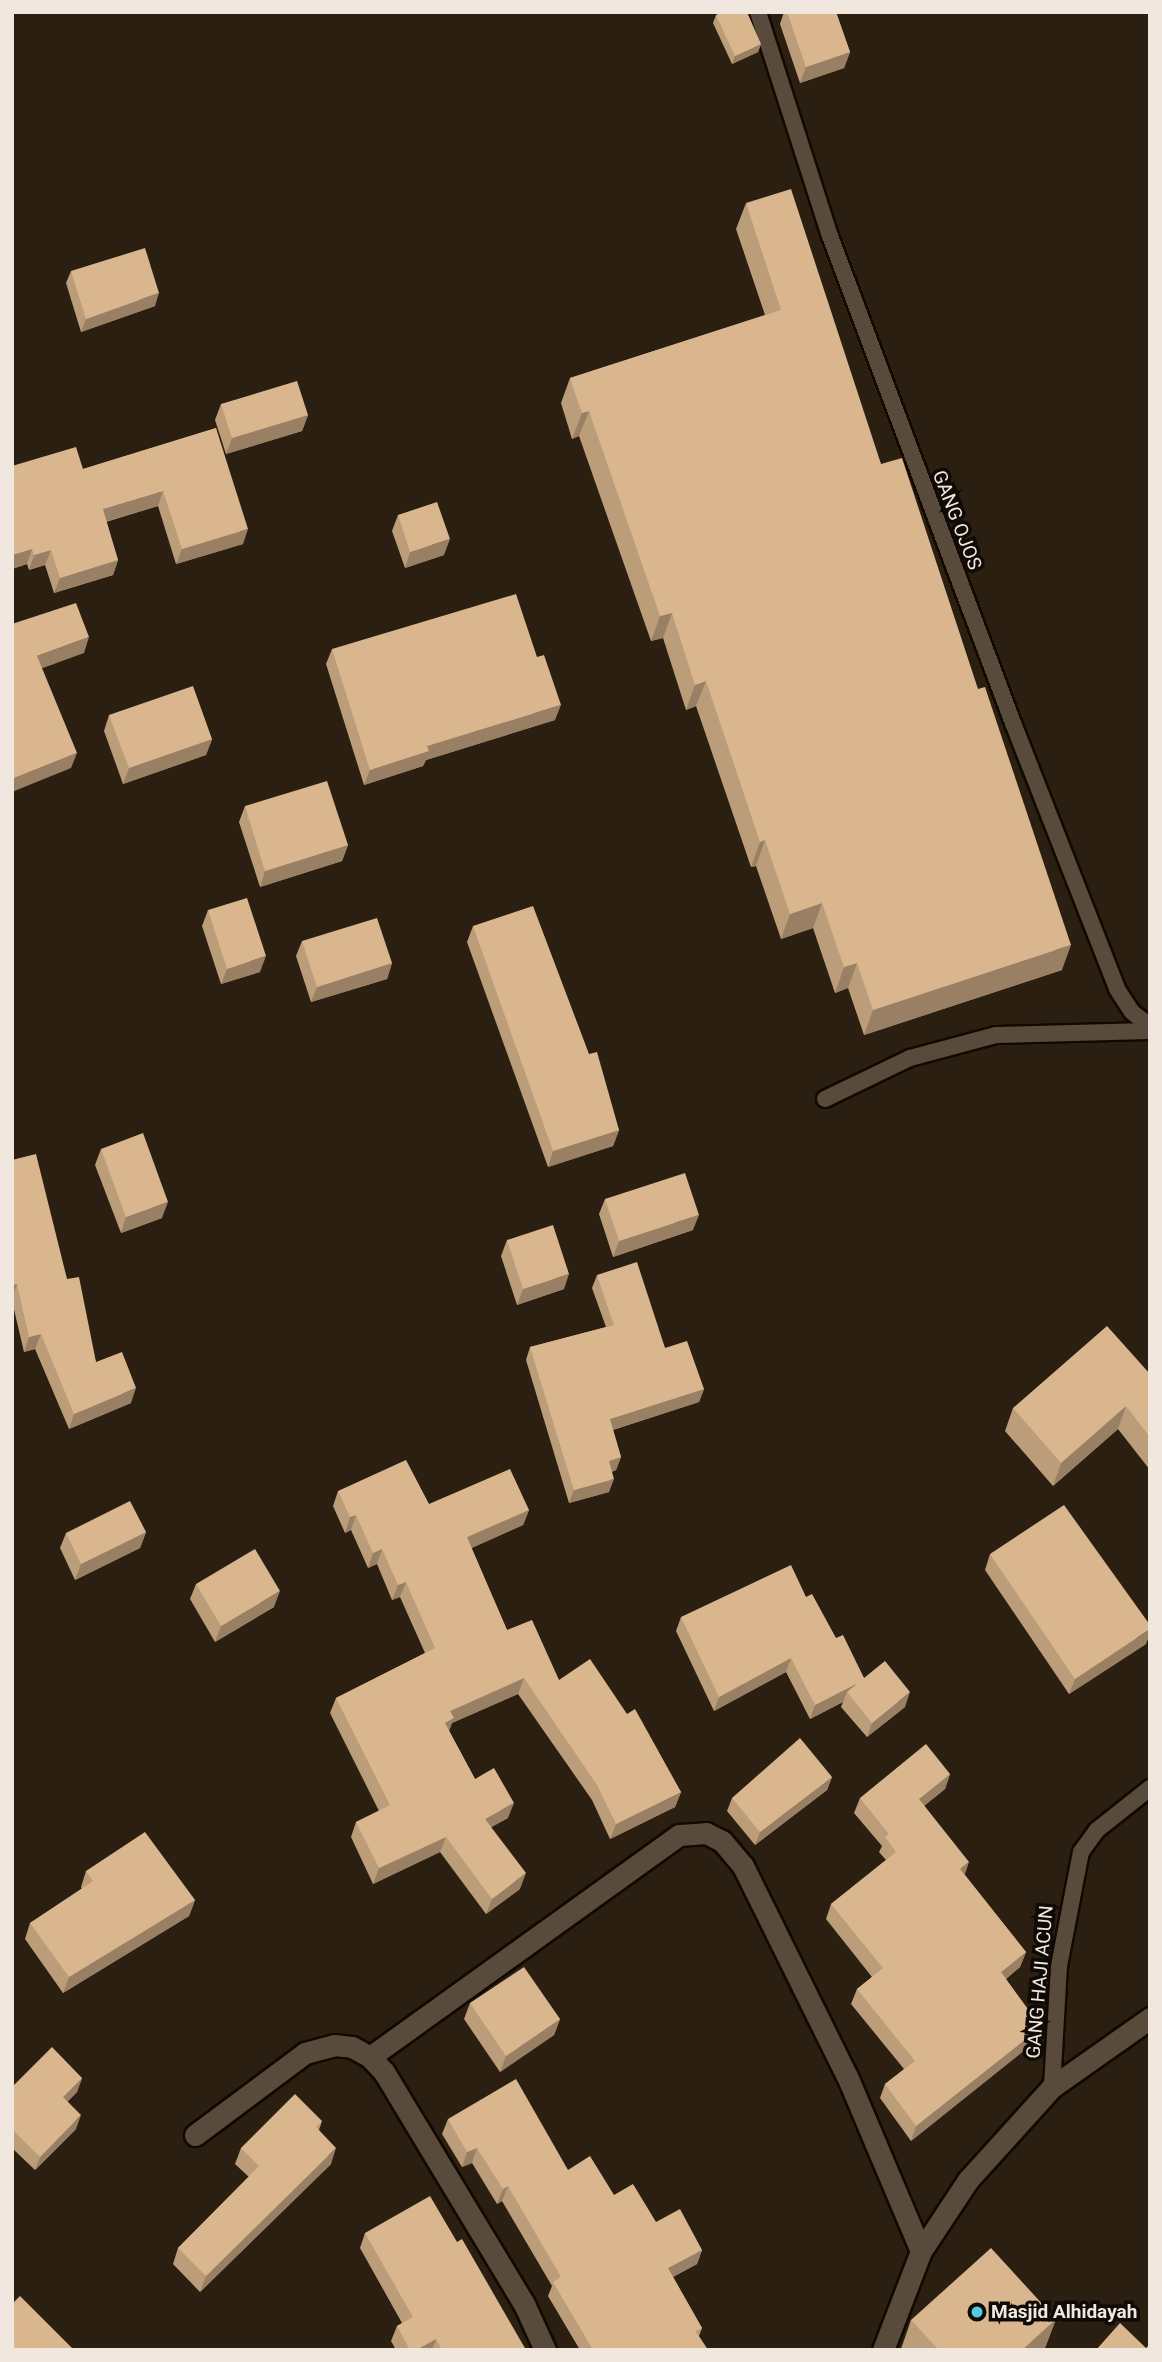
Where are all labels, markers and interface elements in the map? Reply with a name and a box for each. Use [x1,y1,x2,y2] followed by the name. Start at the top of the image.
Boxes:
[928,467,986,573] street label: GANG OJOS
[1022,1905,1058,2059] street label: GANG HAJI ACUN
[991,2301,1137,2323] place label: Masjid Alhidayah
[969,2304,985,2320] marker: Masjid Alhidayah

